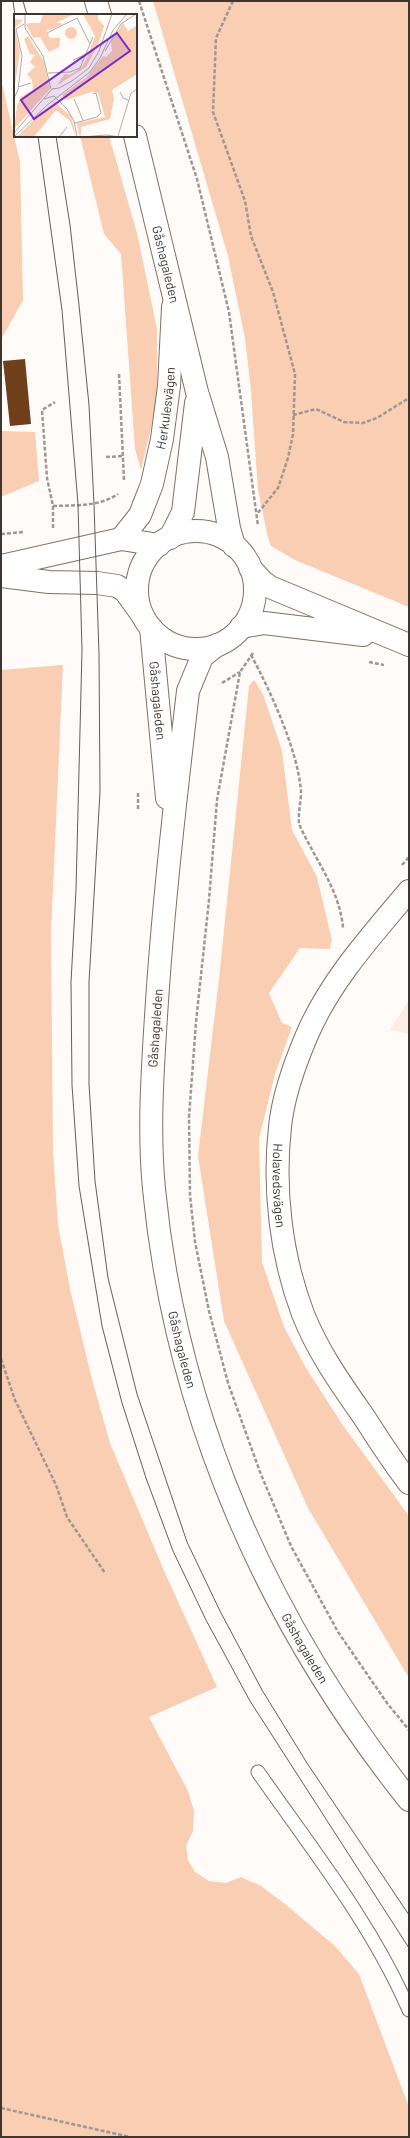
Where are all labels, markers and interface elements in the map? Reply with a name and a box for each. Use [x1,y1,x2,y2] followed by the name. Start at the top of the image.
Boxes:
[14,14,137,137] inset map
[149,224,183,305] street label: Gåshagaleden
[152,367,178,451] street label: Herkulesvägen
[146,661,170,741] street label: Gåshagaleden
[144,988,166,1068] street label: Gåshagaleden
[270,1143,289,1229] street label: Holavedsvägen
[165,1309,200,1390] street label: Gåshagaleden
[278,1610,332,1686] street label: Gåshagaleden

